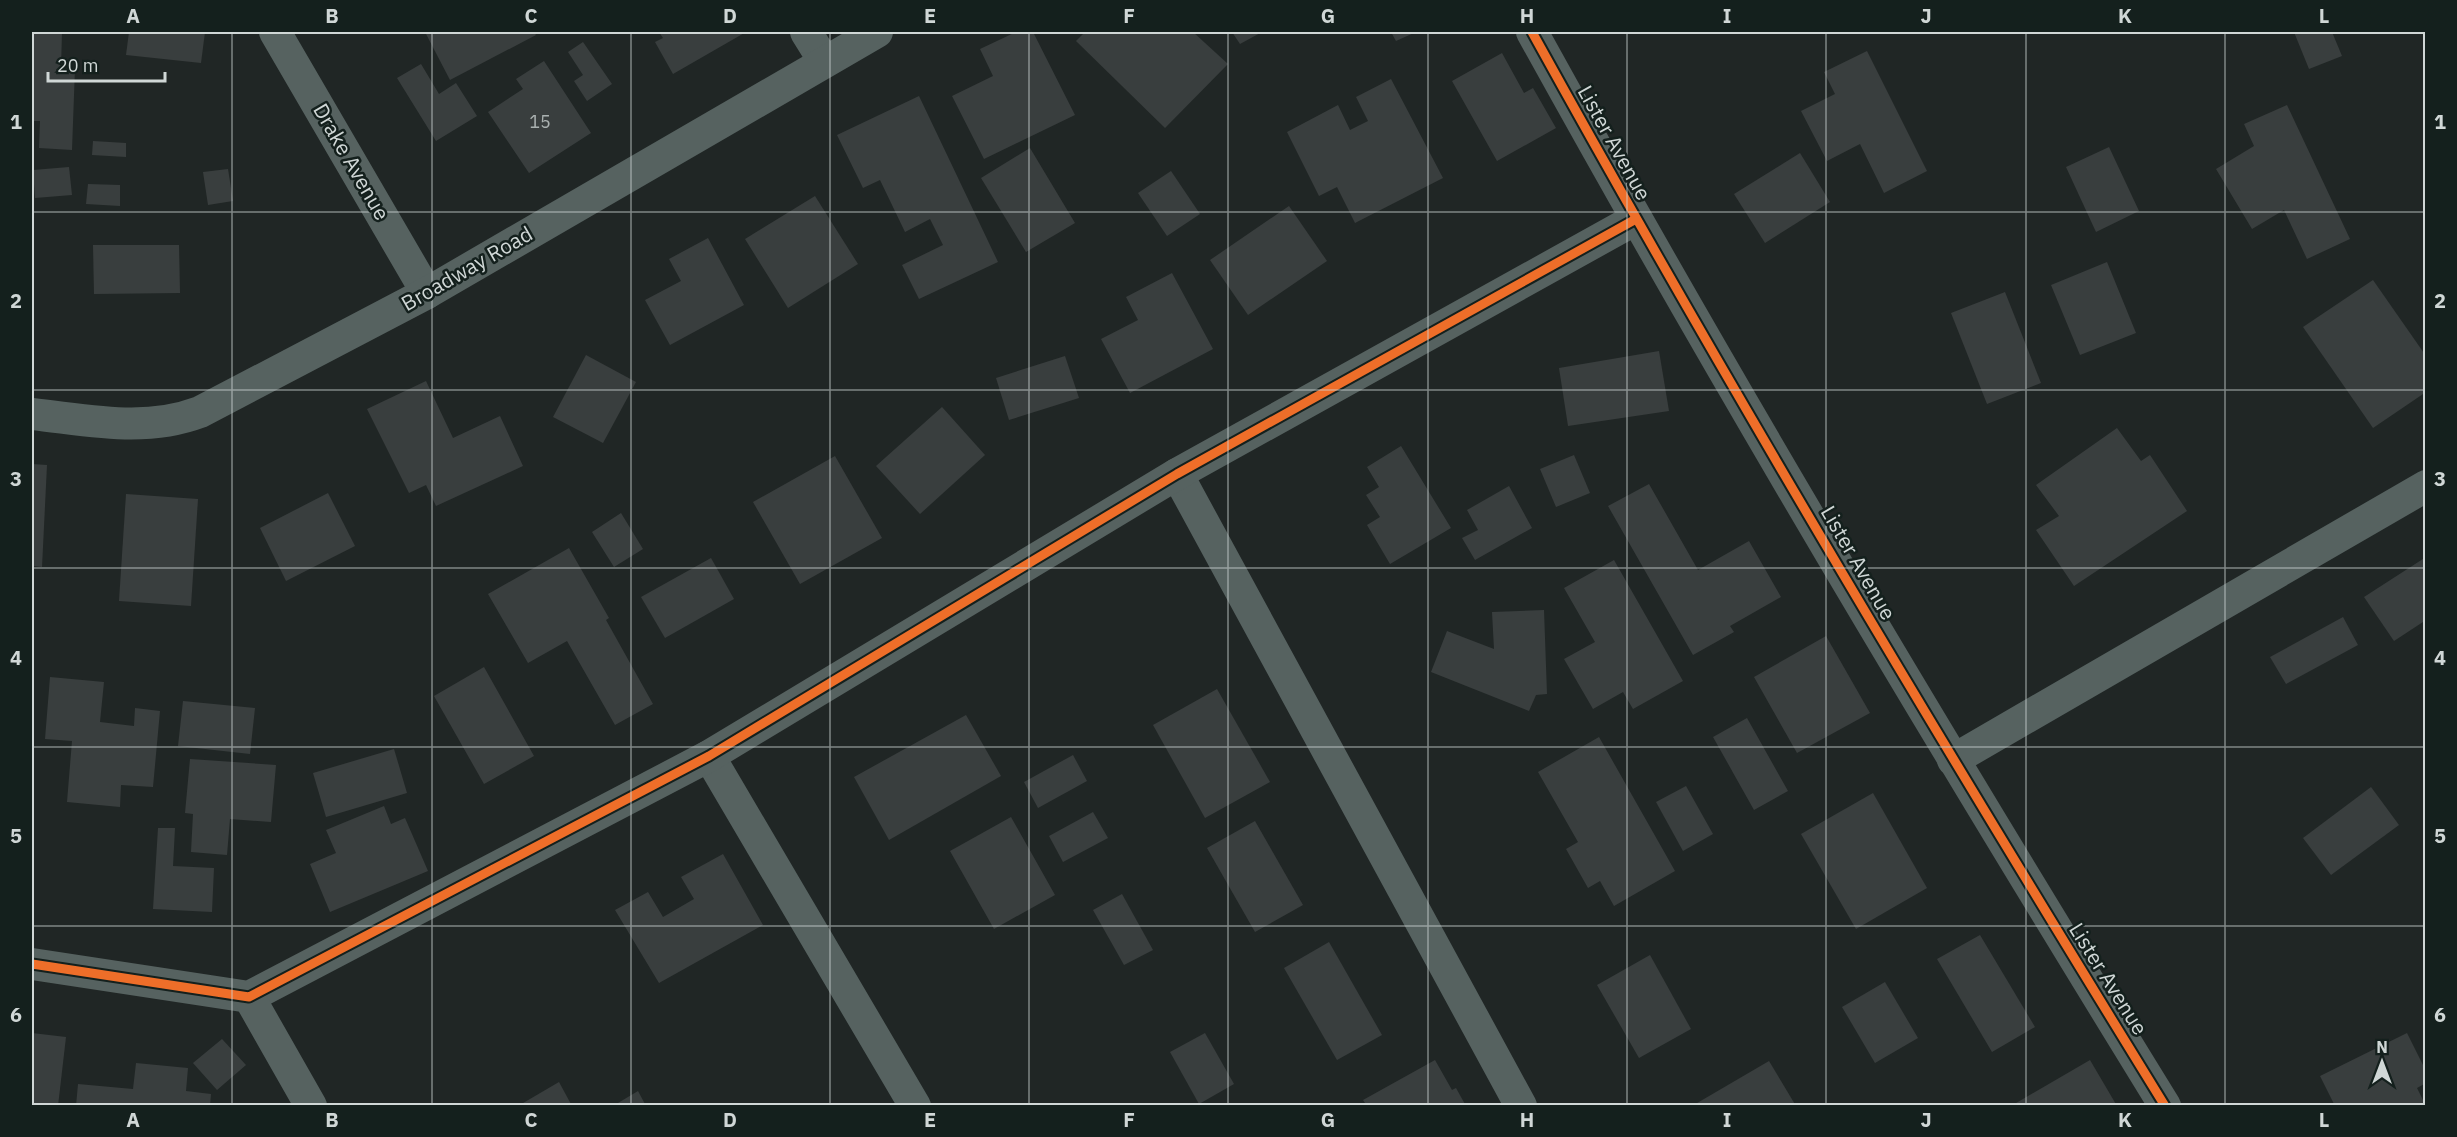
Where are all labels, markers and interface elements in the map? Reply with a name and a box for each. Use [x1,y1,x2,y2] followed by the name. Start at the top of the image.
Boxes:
[126,2,140,29] text: A
[325,2,339,29] text: B
[524,2,538,29] text: C
[723,2,737,29] text: D
[924,2,936,29] text: E
[1123,2,1135,29] text: F
[1321,2,1335,29] text: G
[1520,2,1534,29] text: H
[1723,2,1731,29] text: I
[1920,2,1932,29] text: J
[2118,2,2132,29] text: K
[2319,2,2329,29] text: L
[48,45,165,83] scale bar
[57,54,99,77] text: 20 m
[1572,80,1658,205] street label: Lister Avenue
[307,98,397,225] street label: Drake Avenue
[10,108,22,135] text: 1
[2434,108,2446,135] text: 1
[529,110,551,133] house number: 15
[396,219,537,317] street label: Broadway Road
[10,287,22,314] text: 2
[2434,287,2446,314] text: 2
[10,465,22,492] text: 3
[2434,465,2446,492] text: 3
[1815,500,1903,625] street label: Lister Avenue
[10,644,22,671] text: 4
[2434,644,2446,671] text: 4
[10,822,22,849] text: 5
[2434,822,2446,849] text: 5
[2063,917,2154,1040] street label: Lister Avenue
[10,1001,22,1028] text: 6
[2434,1001,2446,1028] text: 6
[2352,1032,2412,1092] north arrow
[2376,1037,2388,1057] text: N
[126,1106,140,1133] text: A
[325,1106,339,1133] text: B
[524,1106,538,1133] text: C
[723,1106,737,1133] text: D
[924,1106,936,1133] text: E
[1123,1106,1135,1133] text: F
[1321,1106,1335,1133] text: G
[1520,1106,1534,1133] text: H
[1723,1106,1731,1133] text: I
[1920,1106,1932,1133] text: J
[2118,1106,2132,1133] text: K
[2319,1106,2329,1133] text: L

